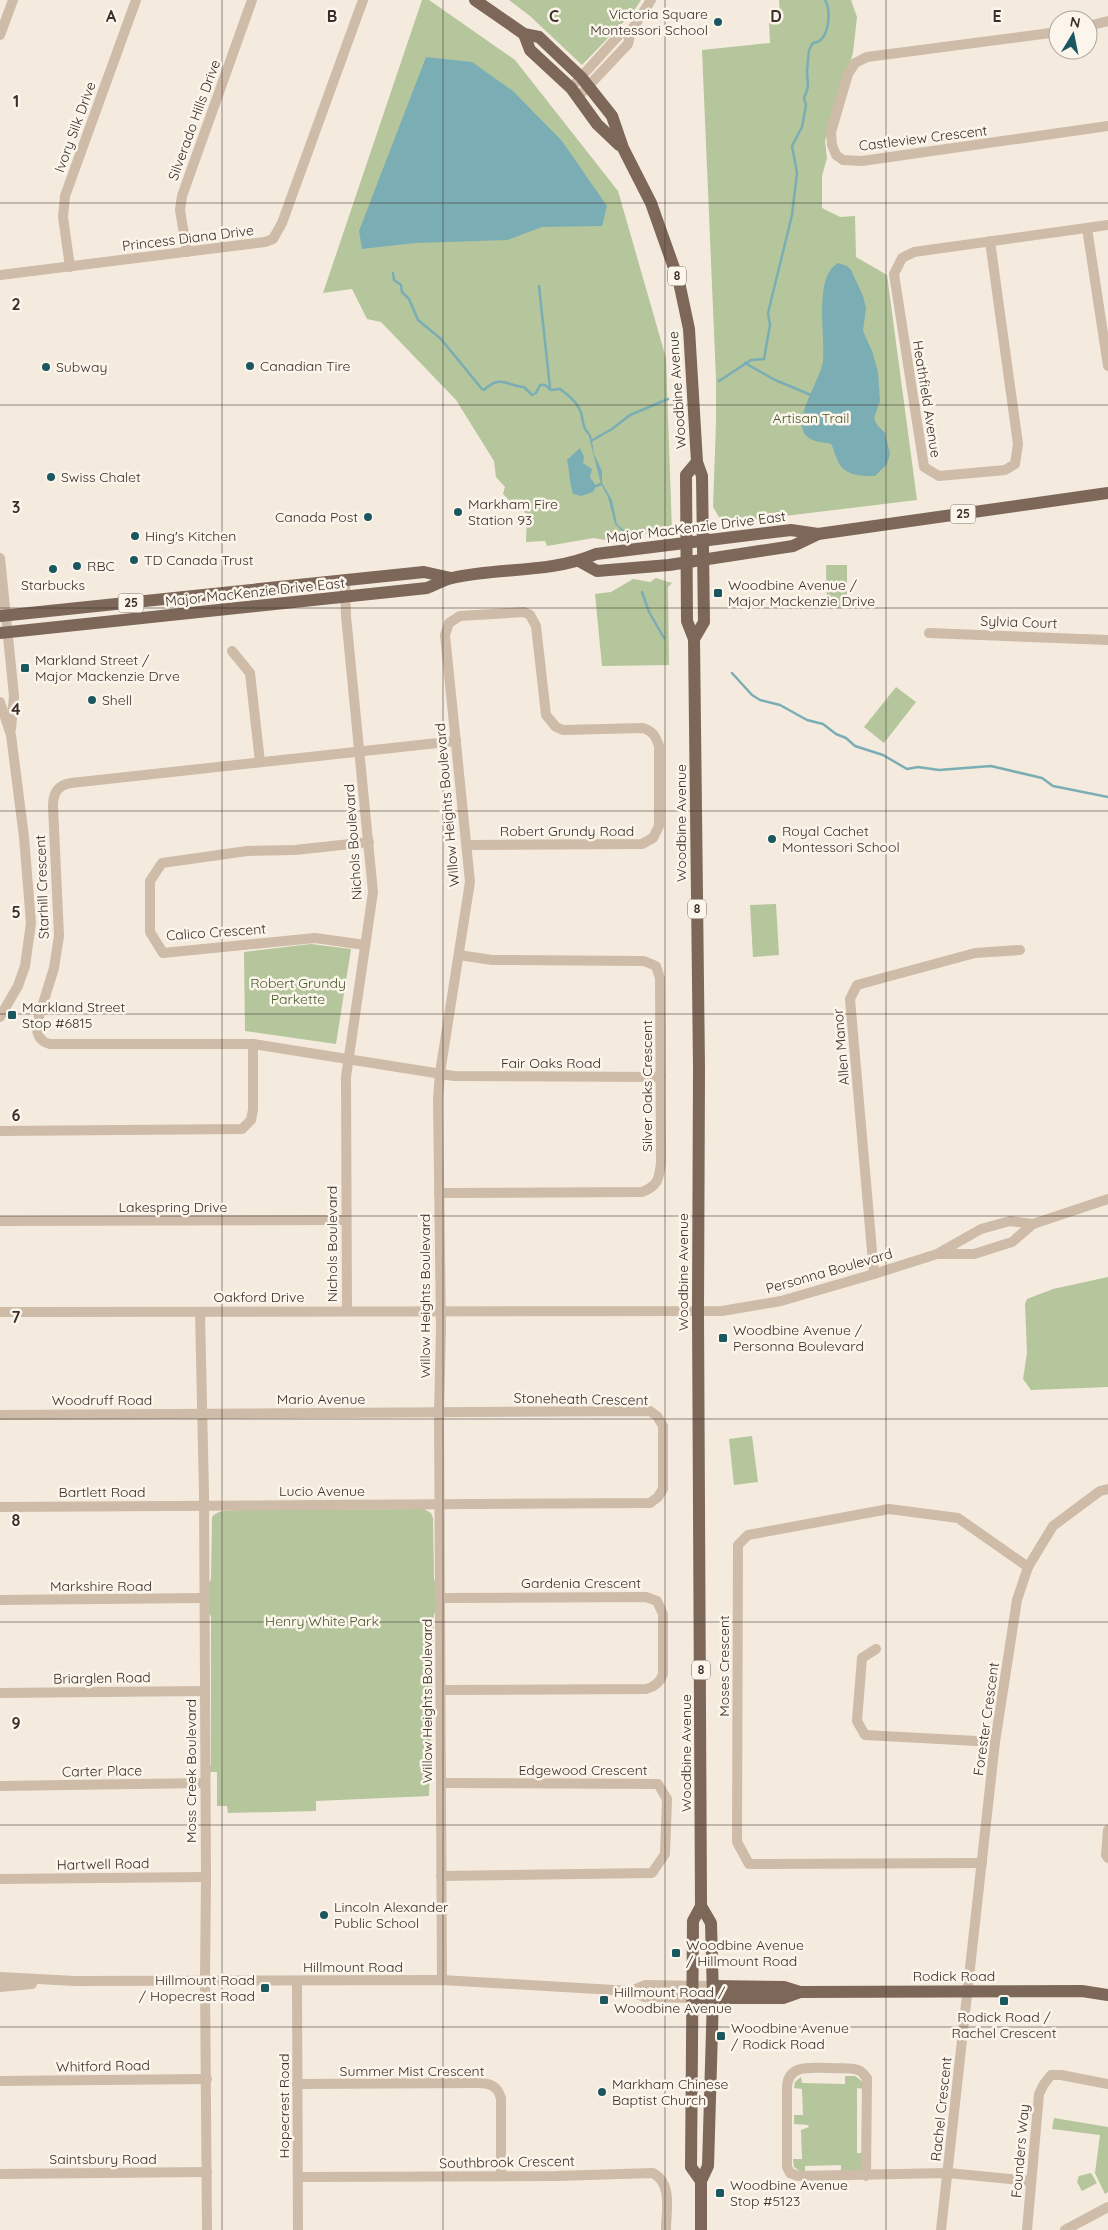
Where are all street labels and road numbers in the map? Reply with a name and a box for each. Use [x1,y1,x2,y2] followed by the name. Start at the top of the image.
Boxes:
[164,57,224,183] street label: Silverado Hills Drive
[50,79,100,175] street label: Ivory Silk Drive
[858,121,988,155] street label: Castleview Crescent
[121,221,255,255] street label: Princess Diana Drive
[668,266,686,286] road number: 8
[664,330,690,449] street label: Woodbine Avenue
[909,339,945,459] street label: Heathfield Avenue
[950,504,976,524] road number: 25
[605,507,787,547] street label: Major MacKenzie Drive East
[164,574,346,610] street label: Major MacKenzie Drive East
[118,594,144,612] road number: 25
[980,612,1058,632] street label: Sylvia Court
[431,722,463,888] street label: Willow Heights Boulevard
[672,764,690,882] street label: Woodbine Avenue
[340,783,366,901] street label: Nichols Boulevard
[500,822,634,840] street label: Robert Grundy Road
[31,834,53,939] street label: Starhill Crescent
[688,900,706,919] road number: 8
[165,920,267,944] street label: Calico Crescent
[829,1007,853,1086] street label: Allen Manor
[638,1020,656,1152] street label: Silver Oaks Crescent
[501,1054,601,1072] street label: Fair Oaks Road
[323,1186,341,1302] street label: Nichols Boulevard
[119,1198,227,1216] street label: Lakespring Drive
[674,1213,692,1331] street label: Woodbine Avenue
[416,1214,434,1378] street label: Willow Heights Boulevard
[764,1244,894,1298] street label: Personna Boulevard
[214,1288,304,1306] street label: Oakford Drive
[514,1389,649,1409] street label: Stoneheath Crescent
[277,1390,365,1408] street label: Mario Avenue
[52,1391,152,1409] street label: Woodruff Road
[279,1482,365,1500] street label: Lucio Avenue
[59,1483,145,1501] street label: Bartlett Road
[521,1574,641,1592] street label: Gardenia Crescent
[50,1577,152,1595] street label: Markshire Road
[715,1615,733,1717] street label: Moses Crescent
[418,1619,436,1783] street label: Willow Heights Boulevard
[692,1660,710,1680] road number: 8
[969,1661,1003,1777] street label: Forester Crescent
[53,1668,151,1688] street label: Briarglen Road
[677,1694,695,1812] street label: Woodbine Avenue
[182,1699,200,1843] street label: Moss Creek Boulevard
[62,1761,142,1781] street label: Carter Place
[518,1761,648,1779] street label: Edgewood Crescent
[56,1854,150,1874] street label: Hartwell Road
[303,1958,403,1976] street label: Hillmount Road
[913,1967,995,1985] street label: Rodick Road
[275,2053,293,2159] street label: Hopecrest Road
[56,2056,150,2076] street label: Whitford Road
[927,2056,955,2162] street label: Rachel Crescent
[340,2062,485,2080] street label: Summer Mist Crescent
[1007,2103,1033,2199] street label: Founders Way
[49,2150,157,2168] street label: Saintsbury Road
[439,2152,575,2172] street label: Southbrook Crescent

